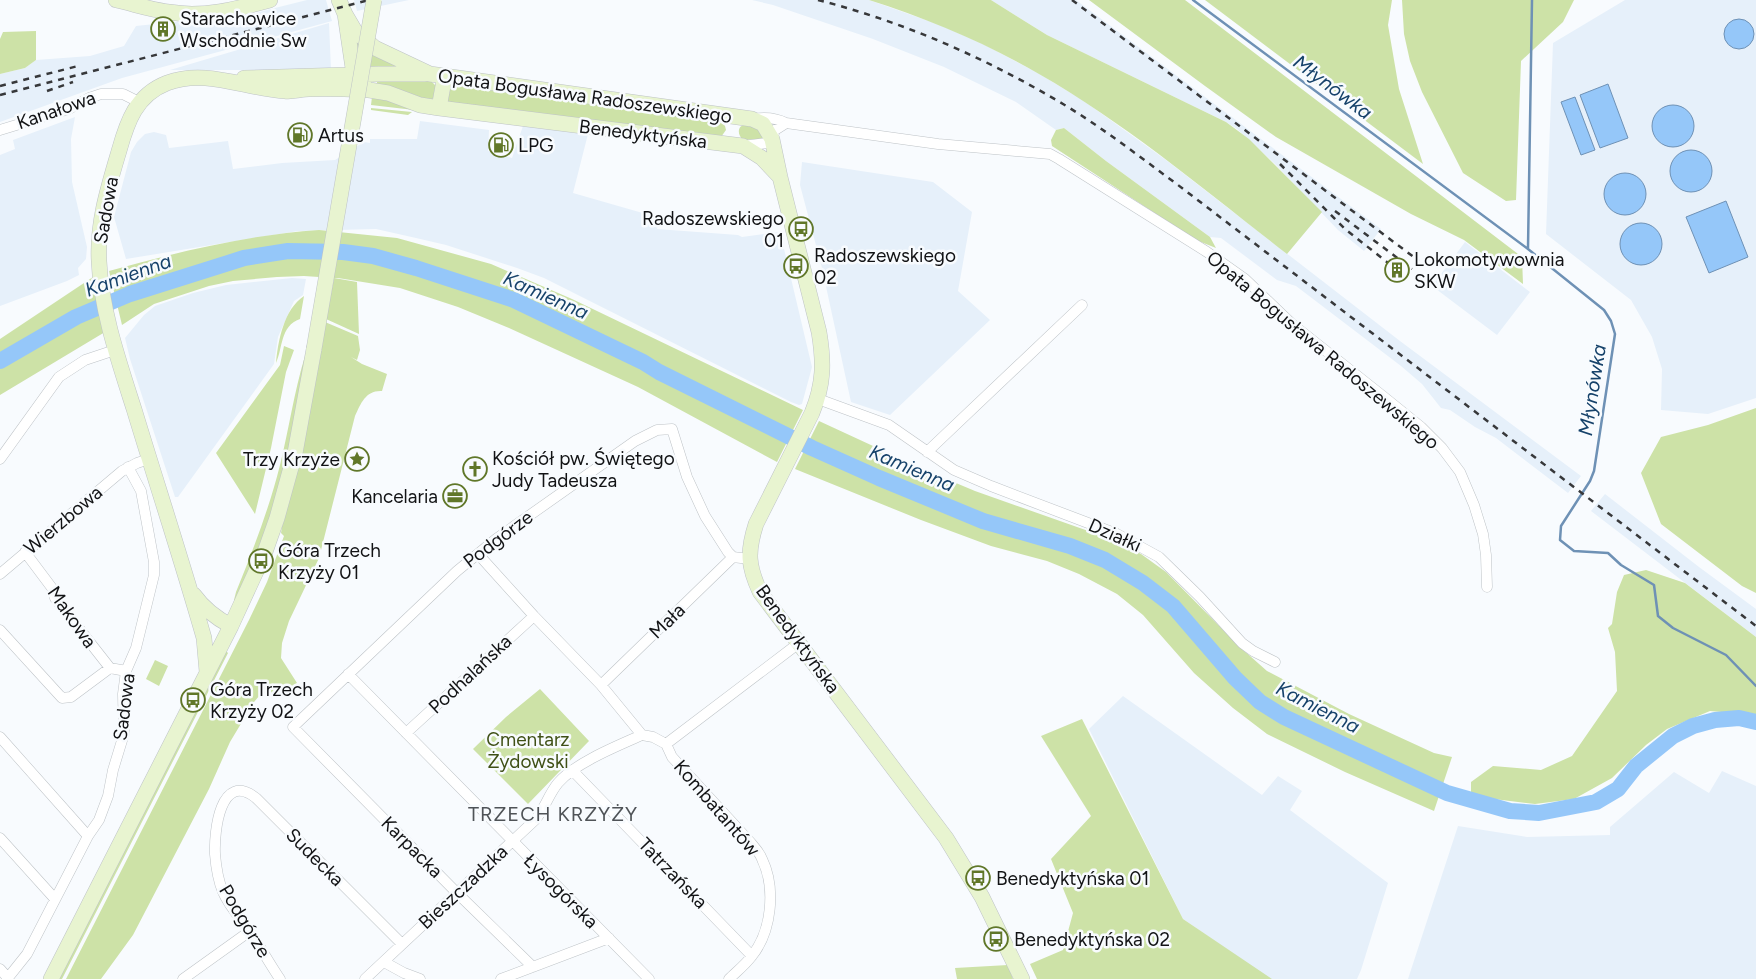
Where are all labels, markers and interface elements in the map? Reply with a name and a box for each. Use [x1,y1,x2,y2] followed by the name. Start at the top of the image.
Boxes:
[180,7,307,52] place label: Starachowice Wschodnie Sw
[150,16,176,42] building icon: Starachowice Wschodnie Sw
[1289,50,1377,125] water label: Młynówka
[437,64,733,128] street label: Opata Bogusława Radoszewskiego
[14,86,98,134] street label: Kanałowa
[578,115,708,153] street label: Benedyktyńska
[287,122,313,148] fuel station icon: Artus
[318,124,364,147] place label: Artus
[488,132,514,158] fuel station icon: LPG
[518,134,553,157] place label: LPG
[89,175,123,245] street label: Sadowa
[642,207,784,252] place label: Radoszewskiego 01
[788,216,814,242] bus stop icon: Radoszewskiego 01
[814,244,956,289] place label: Radoszewskiego 02
[1202,246,1444,454] street label: Opata Bogusława Radoszewskiego
[81,248,175,302] water label: Kamienna
[1414,248,1564,293] place label: Lokomotywownia SKW
[783,253,809,279] bus stop icon: Radoszewskiego 02
[1384,257,1410,283] building icon: Lokomotywownia SKW
[500,266,592,324] water label: Kamienna
[1573,342,1611,438] water label: Młynówka
[866,439,959,497] water label: Kamienna
[344,446,370,472] place icon: Trzy Krzyże
[492,447,675,492] place label: Kościół pw. Świętego Judy Tadeusza
[243,448,340,471] place label: Trzy Krzyże
[462,456,488,482] church icon: Kościół pw. Świętego Judy Tadeusza
[19,481,107,559] street label: Wierzbowa
[442,483,468,509] office icon: Kancelaria
[351,485,438,508] place label: Kancelaria
[459,505,537,573] street label: Podgórze
[1085,513,1145,557] street label: Działki
[278,539,381,584] place label: Góra Trzech Krzyży 01
[248,548,274,574] bus stop icon: Góra Trzech Krzyży 01
[751,580,845,698] street label: Benedyktyńska
[43,582,101,652] street label: Makowa
[644,599,690,643] street label: Mała
[424,630,516,718] street label: Podhalańska
[108,672,140,742] street label: Sadowa
[1272,676,1364,738] water label: Kamienna
[210,678,313,723] place label: Góra Trzech Krzyży 02
[180,687,206,713] bus stop icon: Góra Trzech Krzyży 02
[486,728,570,773] park label: Cmentarz Żydowski
[669,755,765,861] street label: Kombatantów
[468,802,638,826] district label: TRZECH KRZYŻY
[376,811,448,883] street label: Karpacka
[281,823,349,891] street label: Sudecka
[634,833,712,913] street label: Tatrzańska
[414,840,512,934] street label: Bieszczadzka
[519,849,603,933] street label: Łysogórska
[965,865,991,891] bus stop icon: Benedyktyńska 01
[996,867,1149,890] place label: Benedyktyńska 01
[214,880,276,962] street label: Podgórze
[983,926,1009,952] bus stop icon: Benedyktyńska 02
[1014,928,1170,951] place label: Benedyktyńska 02

